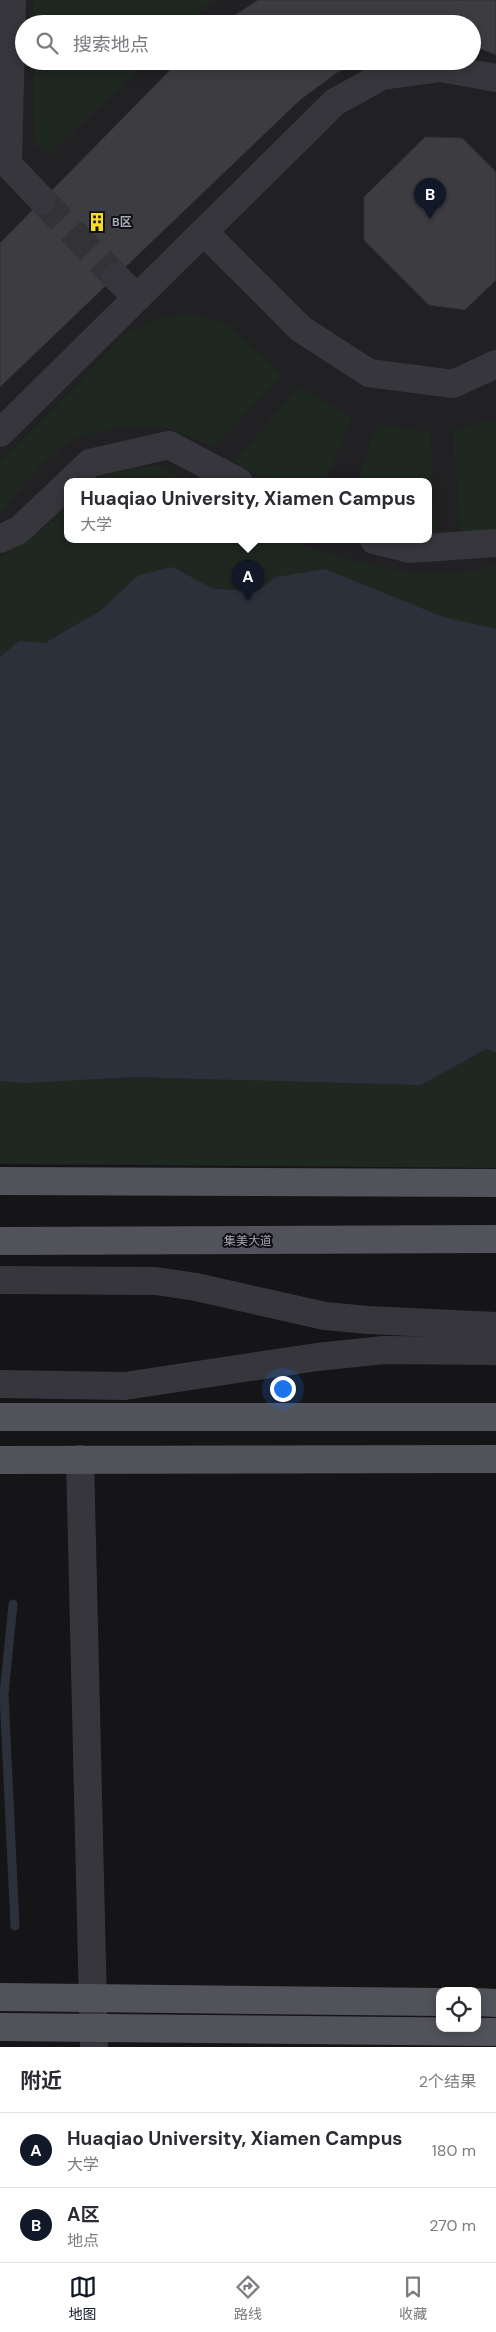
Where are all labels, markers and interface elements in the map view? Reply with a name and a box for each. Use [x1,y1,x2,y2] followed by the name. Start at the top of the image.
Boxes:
[15,15,481,70] search box
[33,29,61,57] icon: search
[73,32,149,57] text: 搜索地点
[414,178,446,219] pin: B
[86,211,108,233] building icon: B区
[112,214,132,230] place label: B区
[64,478,432,543] popup
[80,486,416,511] text: Huaqiao University, Xiamen Campus
[80,514,112,535] text: 大学
[232,560,264,601] pin: A
[224,1233,272,1249] street label: 集美大道
[270,1376,296,1402] your location
[436,1987,481,2032] map controls
[436,1987,481,2032] button: locate
[20,2067,62,2095] text: 附近
[419,2071,476,2092] text: 2个结果
[67,2126,402,2151] text: Huaqiao University, Xiamen Campus
[30,2140,42,2161] text: A
[432,2140,476,2161] text: 180 m
[67,2154,99,2175] text: 大学
[67,2202,99,2227] text: A区
[31,2215,41,2236] text: B
[429,2215,476,2236] text: 270 m
[67,2230,99,2251] text: 地点
[69,2273,97,2323] tab: 地图
[234,2273,262,2323] tab: 路线
[399,2273,427,2323] tab: 收藏

